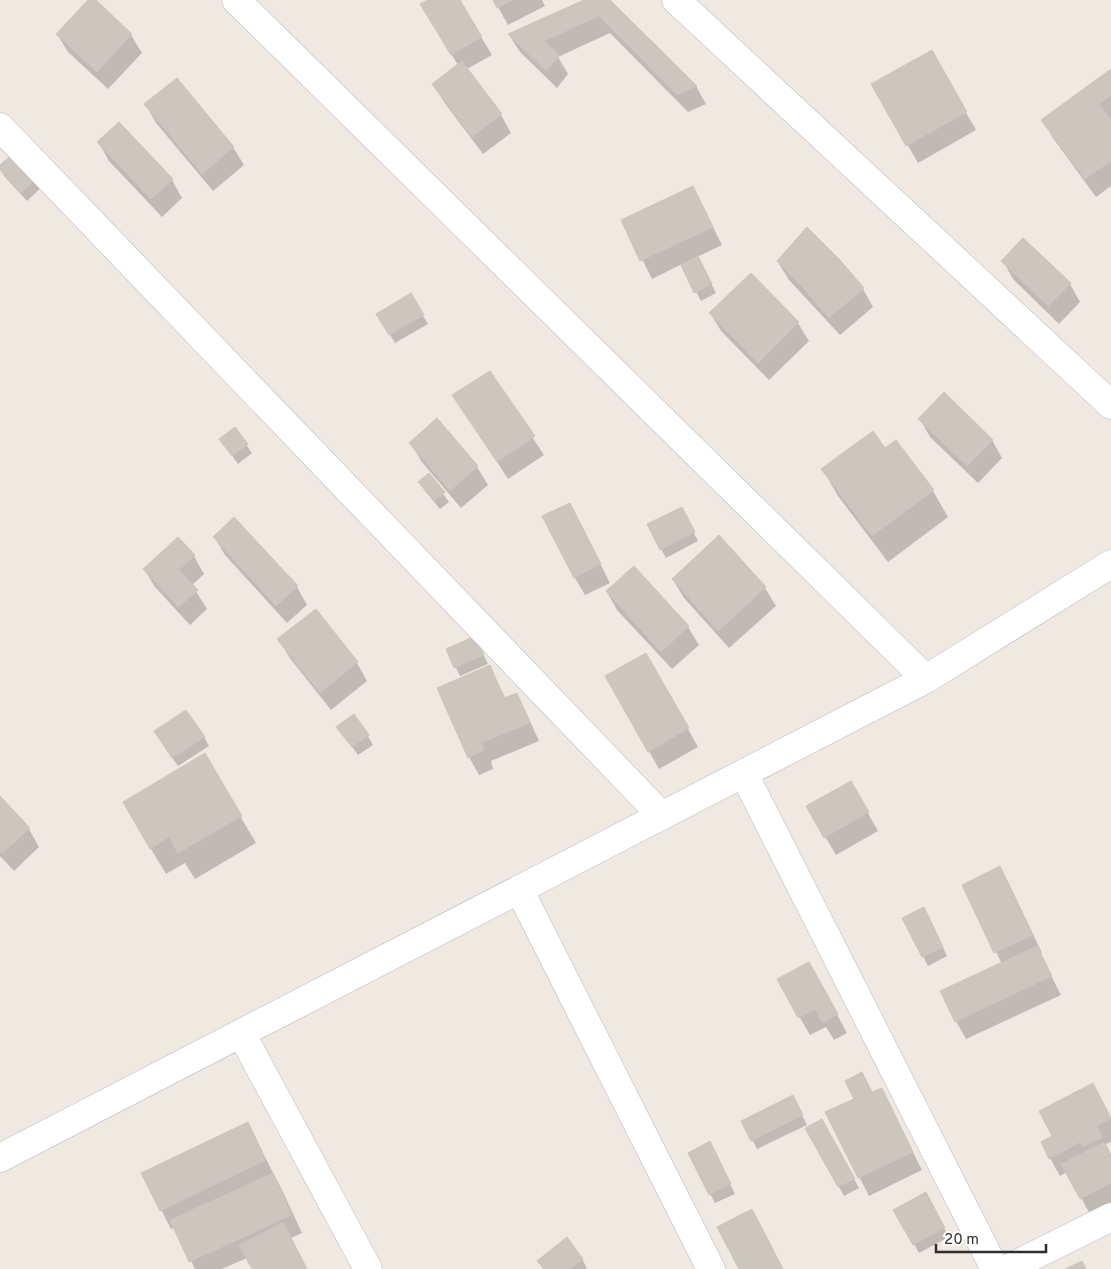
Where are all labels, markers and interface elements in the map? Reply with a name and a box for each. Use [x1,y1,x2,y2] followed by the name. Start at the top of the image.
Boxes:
[936,1222,1046,1254] scale bar
[944,1231,979,1250] text: 20 m

